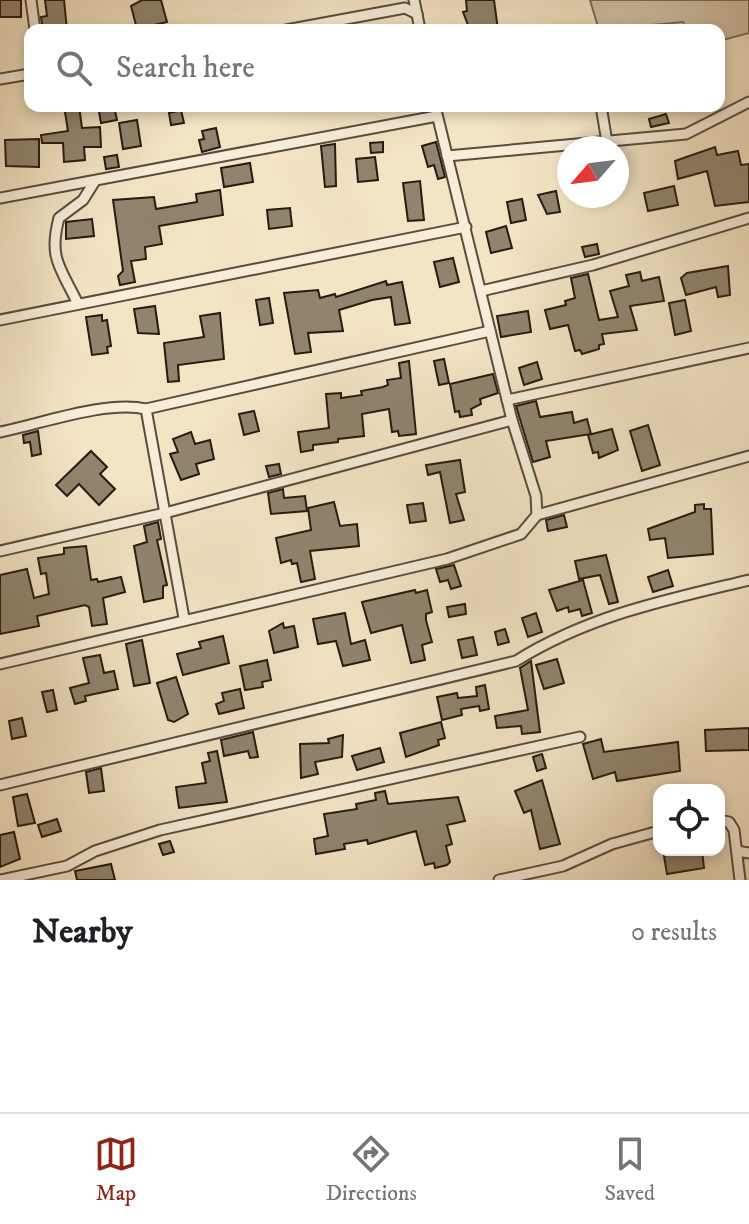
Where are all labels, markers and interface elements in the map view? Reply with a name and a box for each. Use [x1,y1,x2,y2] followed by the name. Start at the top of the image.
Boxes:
[24,24,725,112] search box
[52,46,96,90] icon: search
[116,50,255,87] text: Search here
[557,136,629,208] north arrow
[653,784,725,856] map controls
[653,784,725,856] button: locate
[32,911,133,953] text: Nearby
[631,916,717,949] text: 0 results
[94,1132,138,1207] tab: Map
[326,1132,417,1207] tab: Directions
[605,1132,655,1207] tab: Saved

